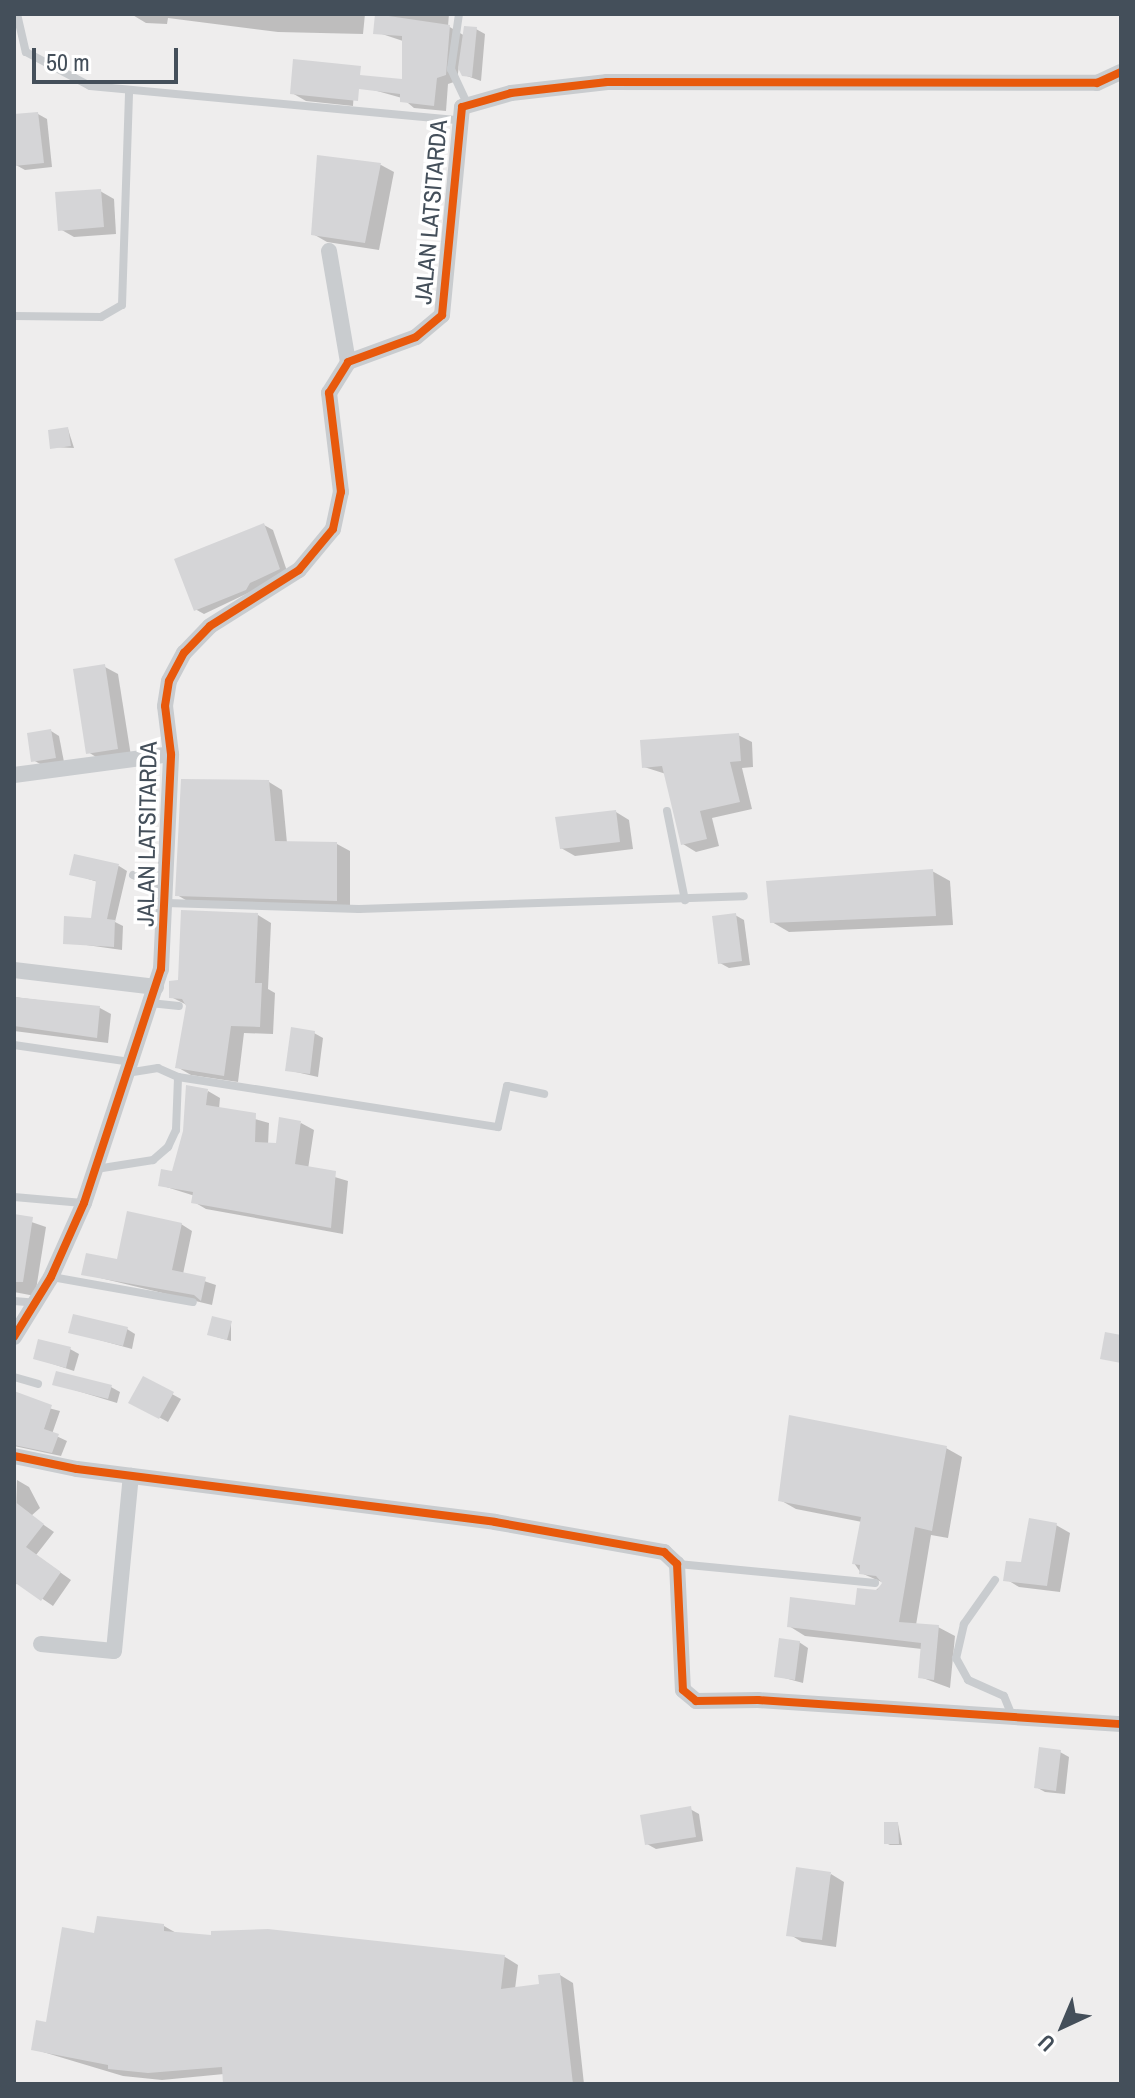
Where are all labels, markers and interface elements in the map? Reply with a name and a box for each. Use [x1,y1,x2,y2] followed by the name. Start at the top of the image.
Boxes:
[36,32,182,82] scale bar
[46,46,90,78] text: 50 m
[409,118,453,306] street label: JALAN LATSITARDA
[131,741,163,927] street label: JALAN LATSITARDA
[1023,1986,1103,2066] north arrow
[1031,2028,1061,2059] text: U

